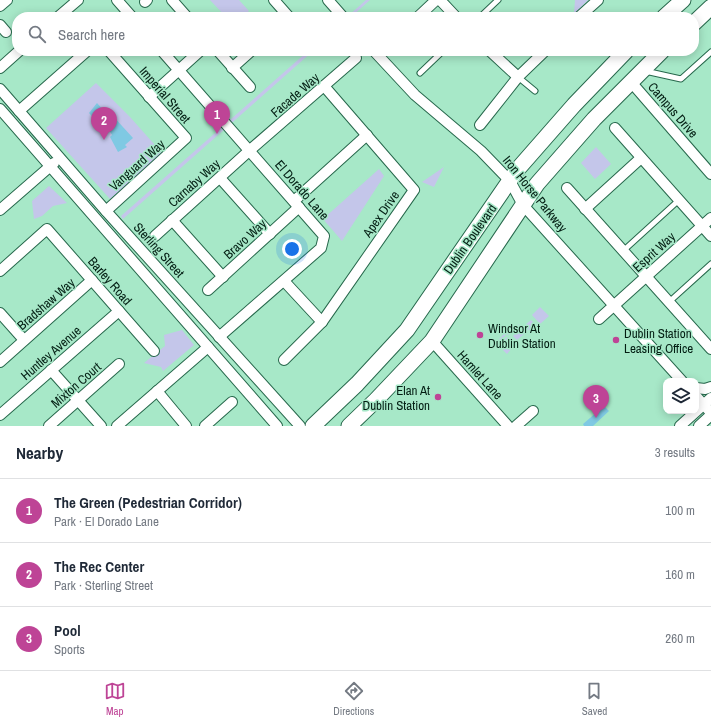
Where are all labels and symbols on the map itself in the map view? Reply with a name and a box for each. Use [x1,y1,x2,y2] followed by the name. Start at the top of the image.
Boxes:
[136,63,194,127] street label: Imperial Street
[267,69,323,121] street label: Facade Way
[644,79,702,141] street label: Campus Drive
[204,101,230,134] pin: 1
[91,107,117,140] pin: 2
[106,135,169,195] street label: Vanguard Way
[499,152,571,236] street label: Iron Horse Parkway
[164,155,224,211] street label: Carnaby Way
[271,156,333,224] street label: El Dorado Lane
[358,187,403,241] street label: Apex Drive
[440,201,500,277] street label: Dublin Boulevard
[220,215,270,263] street label: Bravo Way
[130,219,188,281] street label: Sterling Street
[629,228,679,276] street label: Esprit Way
[282,239,302,259] your location
[84,253,136,309] street label: Barley Road
[14,274,79,334] street label: Bradshaw Way
[488,320,556,352] place label: Windsor At Dublin Station
[17,322,85,384] street label: Huntley Avenue
[624,325,693,357] place label: Dublin Station Leasing Office
[475,330,485,340] marker: Windsor At Dublin Station
[611,335,621,345] marker: Dublin Station Leasing Office
[453,347,507,403] street label: Hamlet Lane
[47,359,105,411] street label: Mixton Court
[362,382,430,414] place label: Elan At Dublin Station
[583,385,609,418] pin: 3
[433,392,443,402] marker: Elan At Dublin Station

